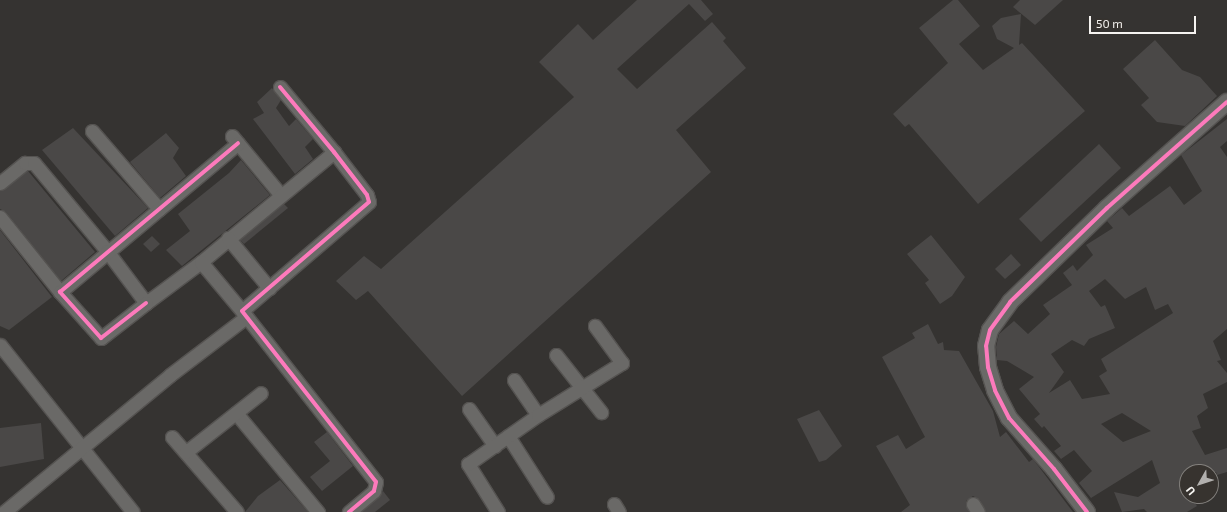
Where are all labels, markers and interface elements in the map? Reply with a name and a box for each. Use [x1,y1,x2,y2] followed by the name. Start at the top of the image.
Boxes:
[1091,8,1198,34] scale bar
[1096,16,1123,30] text: 50 m
[1179,464,1219,504] north arrow
[1183,484,1197,498] text: U

